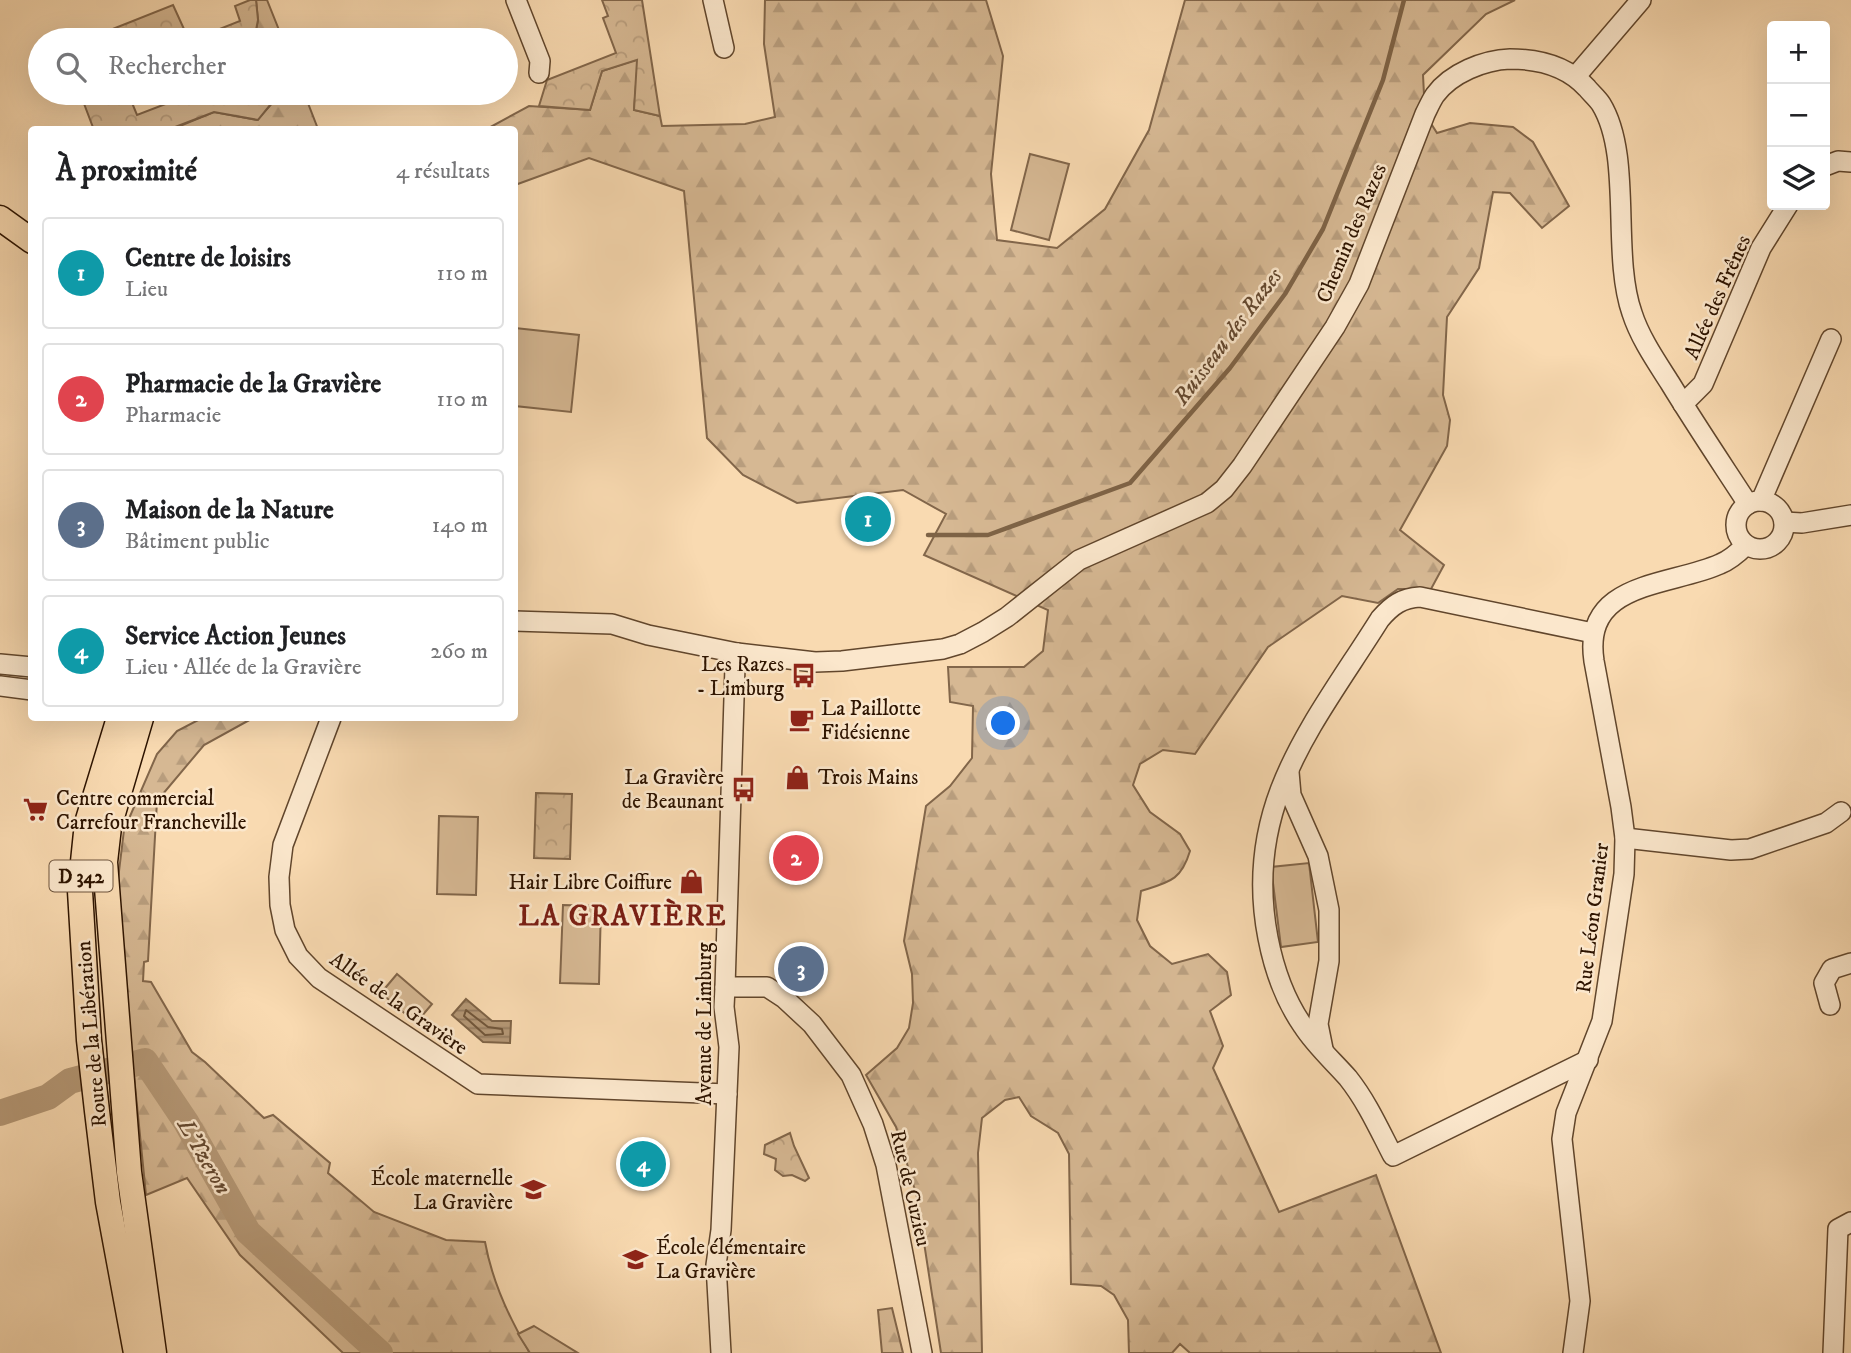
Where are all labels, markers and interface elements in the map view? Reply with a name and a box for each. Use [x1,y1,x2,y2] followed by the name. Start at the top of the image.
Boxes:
[1767,21,1830,210] map controls
[1767,21,1830,84] button: +
[28,28,518,105] search box
[52,48,90,86] icon: search
[108,50,226,83] text: Rechercher
[1767,84,1830,147] button: −
[1767,147,1830,210] button: layers
[56,153,197,190] text: À proximité
[396,157,490,186] text: 4 résultats
[1311,160,1393,307] street label: Chemin des Razes
[1679,231,1757,364] street label: Allée des Frênes
[125,242,291,275] text: Centre de loisirs
[77,259,85,288] text: 1
[437,259,488,288] text: 110 m
[1167,262,1290,412] water label: Ruisseau des Razes
[125,275,168,304] text: Lieu
[125,368,381,401] text: Pharmacie de la Gravière
[75,385,87,414] text: 2
[437,385,488,414] text: 110 m
[125,401,221,430] text: Pharmacie
[845,493,891,545] pin: 1
[125,494,334,527] text: Maison de la Nature
[77,511,85,540] text: 3
[432,511,488,540] text: 140 m
[125,527,270,556] text: Bâtiment public
[125,620,346,653] text: Service Action Jeunes
[74,637,88,666] text: 4
[430,637,488,666] text: 260 m
[697,652,785,702] place label: Les Razes - Limburg
[125,653,361,682] text: Lieu · Allée de la Gravière
[790,662,818,690] bus stop icon: Les Razes - Limburg
[821,696,921,746] place label: La Paillotte Fidésienne
[787,706,815,734] cafe icon: La Paillotte Fidésienne
[986,706,1020,740] your location
[784,763,812,791] shop icon: Trois Mains
[622,765,724,815] place label: La Gravière de Beaunant
[818,765,918,791] place label: Trois Mains
[730,775,758,803] bus stop icon: La Gravière de Beaunant
[56,786,247,836] place label: Centre commercial Carrefour Francheville
[22,796,50,824] supermarket icon: Centre commercial Carrefour Francheville
[773,832,819,884] pin: 2
[1571,841,1615,995] street label: Rue Léon Granier
[50,860,112,891] road number: D 342
[678,868,706,896] shop icon: Hair Libre Coiffure
[508,870,672,896] place label: Hair Libre Coiffure
[518,898,728,934] district label: LA GRAVIÈRE
[71,940,113,1128] street label: Route de la Libération
[692,942,718,1106] street label: Avenue de Limburg
[778,943,824,995] pin: 3
[324,947,473,1061] street label: Allée de la Gravière
[169,1112,237,1200] water label: L'Yzeron
[884,1128,936,1249] street label: Rue de Cuzieu
[620,1138,666,1190] pin: 4
[371,1165,513,1216] place label: École maternelle La Gravière
[519,1176,547,1204] school or university icon: École maternelle La Gravière
[656,1234,806,1285] place label: École élémentaire La Gravière
[622,1245,650,1273] school or university icon: École élémentaire La Gravière

